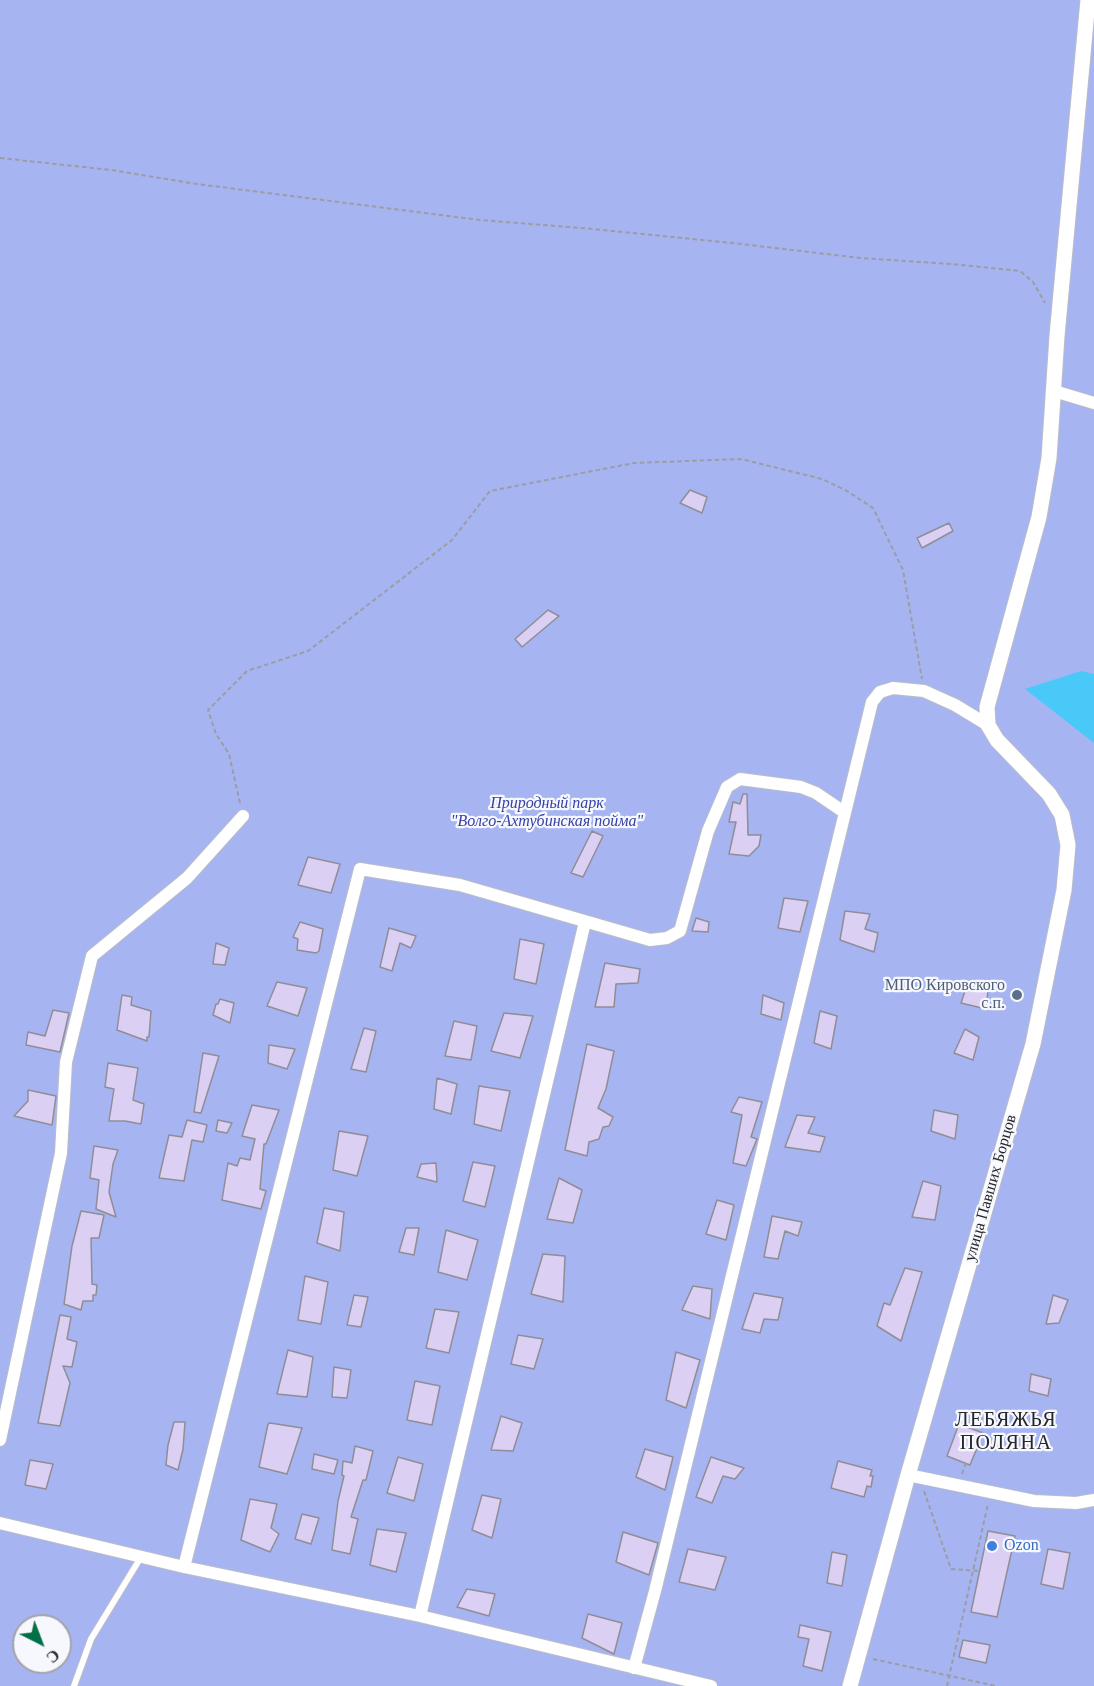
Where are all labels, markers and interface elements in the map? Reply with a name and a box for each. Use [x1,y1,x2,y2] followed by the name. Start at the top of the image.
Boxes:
[451,794,643,832] park label: Природный парк "Волго-Ахтубинская пойма"
[885,976,1005,1014] place label: МПО Кировского с.п.
[1010,988,1024,1002] marker: МПО Кировского с.п.
[961,1112,1021,1264] street label: улица Павших Борцов
[955,1409,1057,1456] district label: ЛЕБЯЖЬЯ ПОЛЯНА
[1004,1536,1039,1556] place label: Ozon
[985,1539,999,1553] marker: Ozon
[12,1614,72,1674] north arrow
[43,1646,63,1666] text: С

